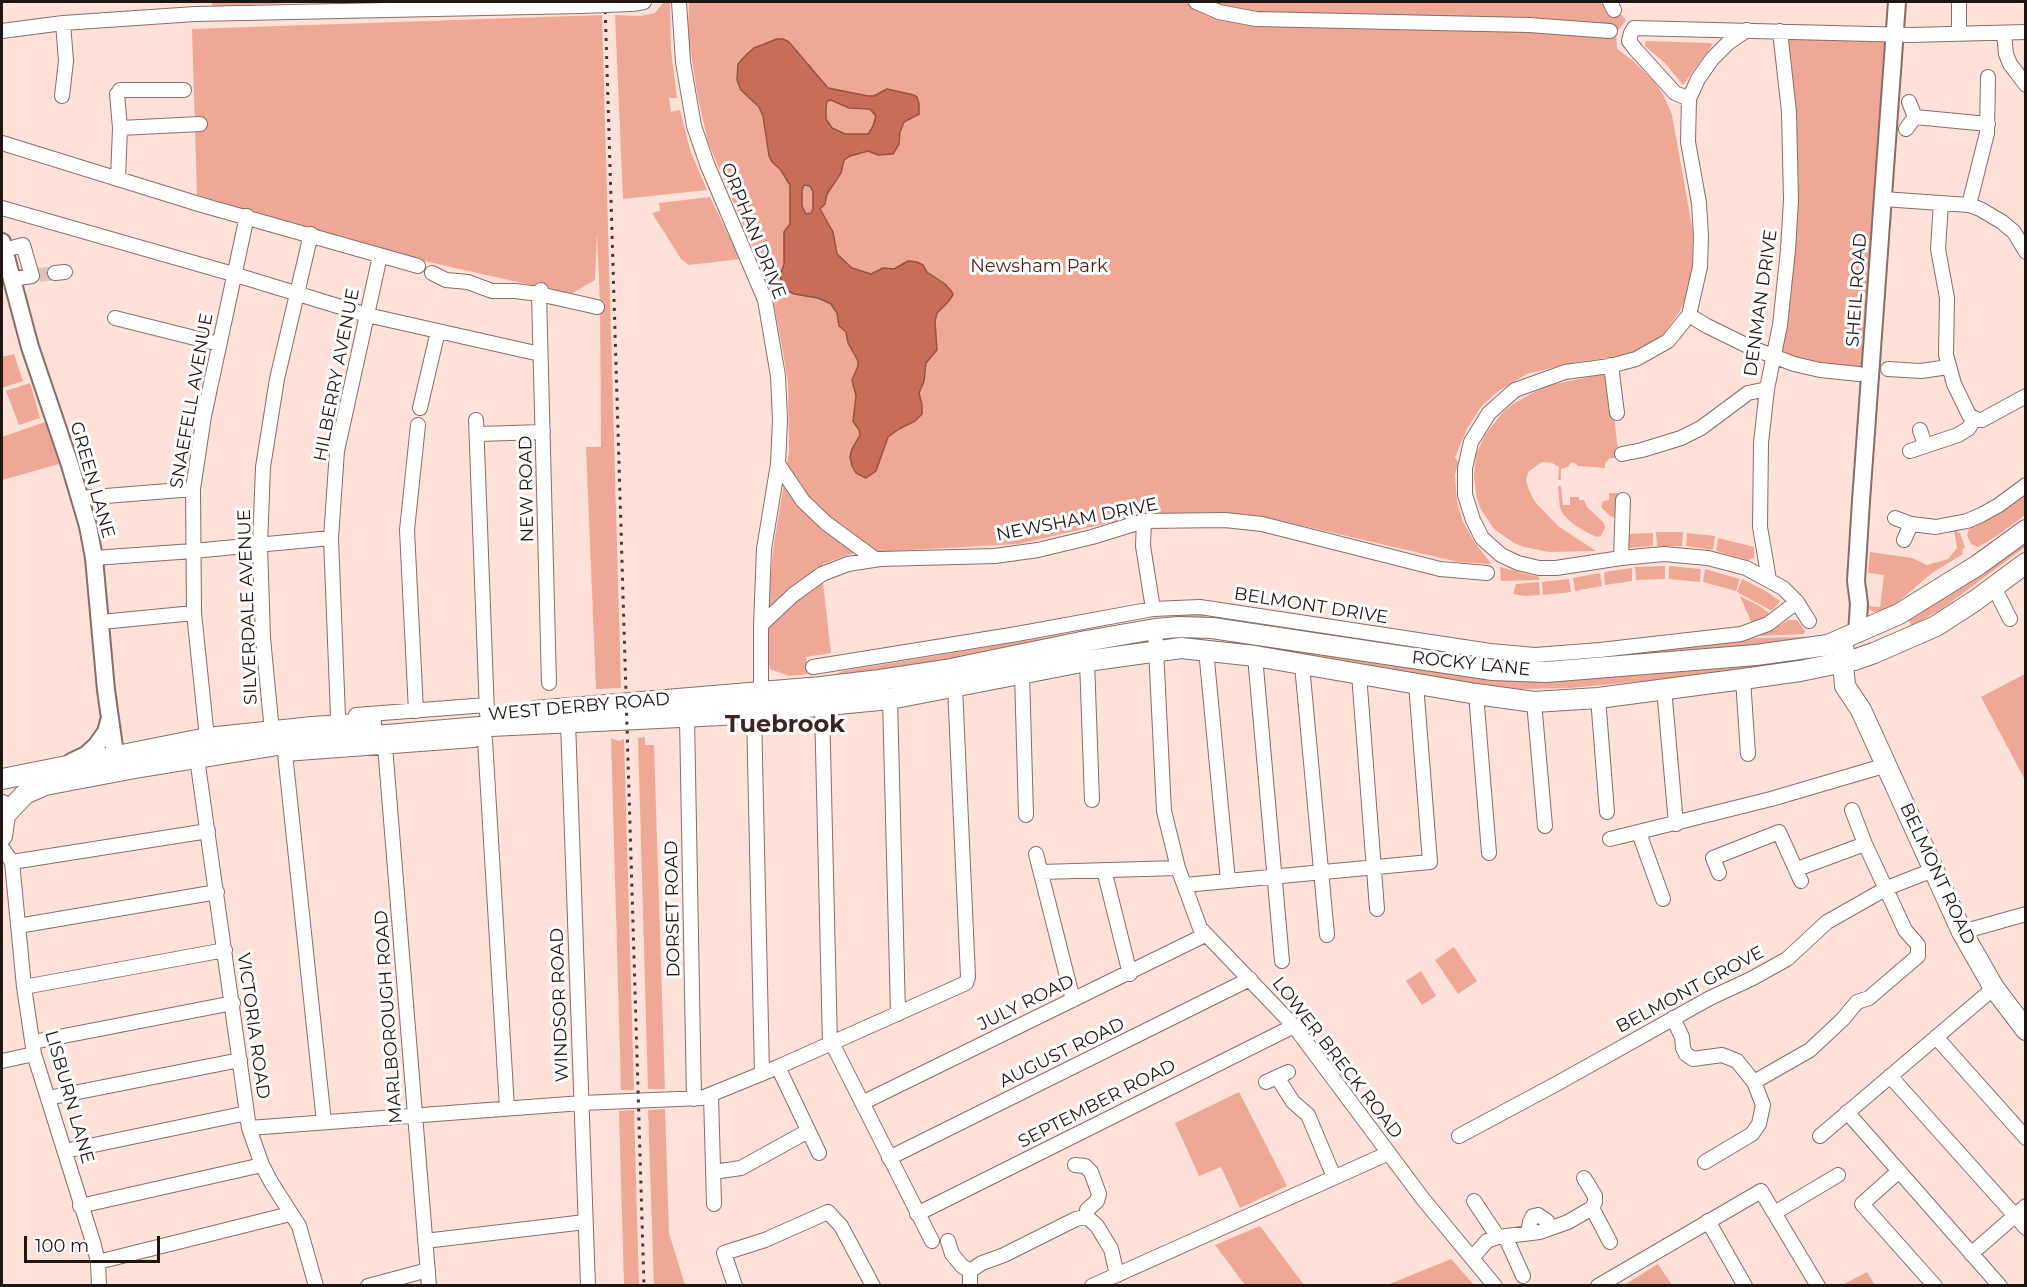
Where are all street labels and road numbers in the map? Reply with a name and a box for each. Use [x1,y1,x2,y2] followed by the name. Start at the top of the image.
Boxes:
[716,160,790,302] street label: ORPHAN DRIVE
[1740,228,1782,378] street label: DENMAN DRIVE
[1842,232,1872,348] street label: SHEIL ROAD
[310,287,364,463] street label: HILBERRY AVENUE
[166,312,218,490] street label: SNAEFELL AVENUE
[65,419,119,541] street label: GREEN LANE
[515,435,539,543] street label: NEW ROAD
[994,494,1160,546] street label: NEWSHAM DRIVE
[234,509,262,705] street label: SILVERDALE AVENUE
[1232,583,1390,629] street label: BELMONT DRIVE
[1411,647,1531,681] street label: ROCKY LANE
[487,688,671,726] street label: WEST DERBY ROAD
[1895,800,1979,948] street label: BELMONT ROAD
[661,840,685,978] street label: DORSET ROAD
[371,910,407,1124] street label: MARLBOROUGH ROAD
[547,928,573,1082] street label: WINDSOR ROAD
[1612,942,1768,1038] street label: BELMONT GROVE
[232,952,274,1100] street label: VICTORIA ROAD
[974,970,1078,1036] street label: JULY ROAD
[1267,973,1407,1143] street label: LOWER BRECK ROAD
[996,1013,1128,1093] street label: AUGUST ROAD
[40,1028,98,1166] street label: LISBURN LANE
[1015,1055,1179,1153] street label: SEPTEMBER ROAD

